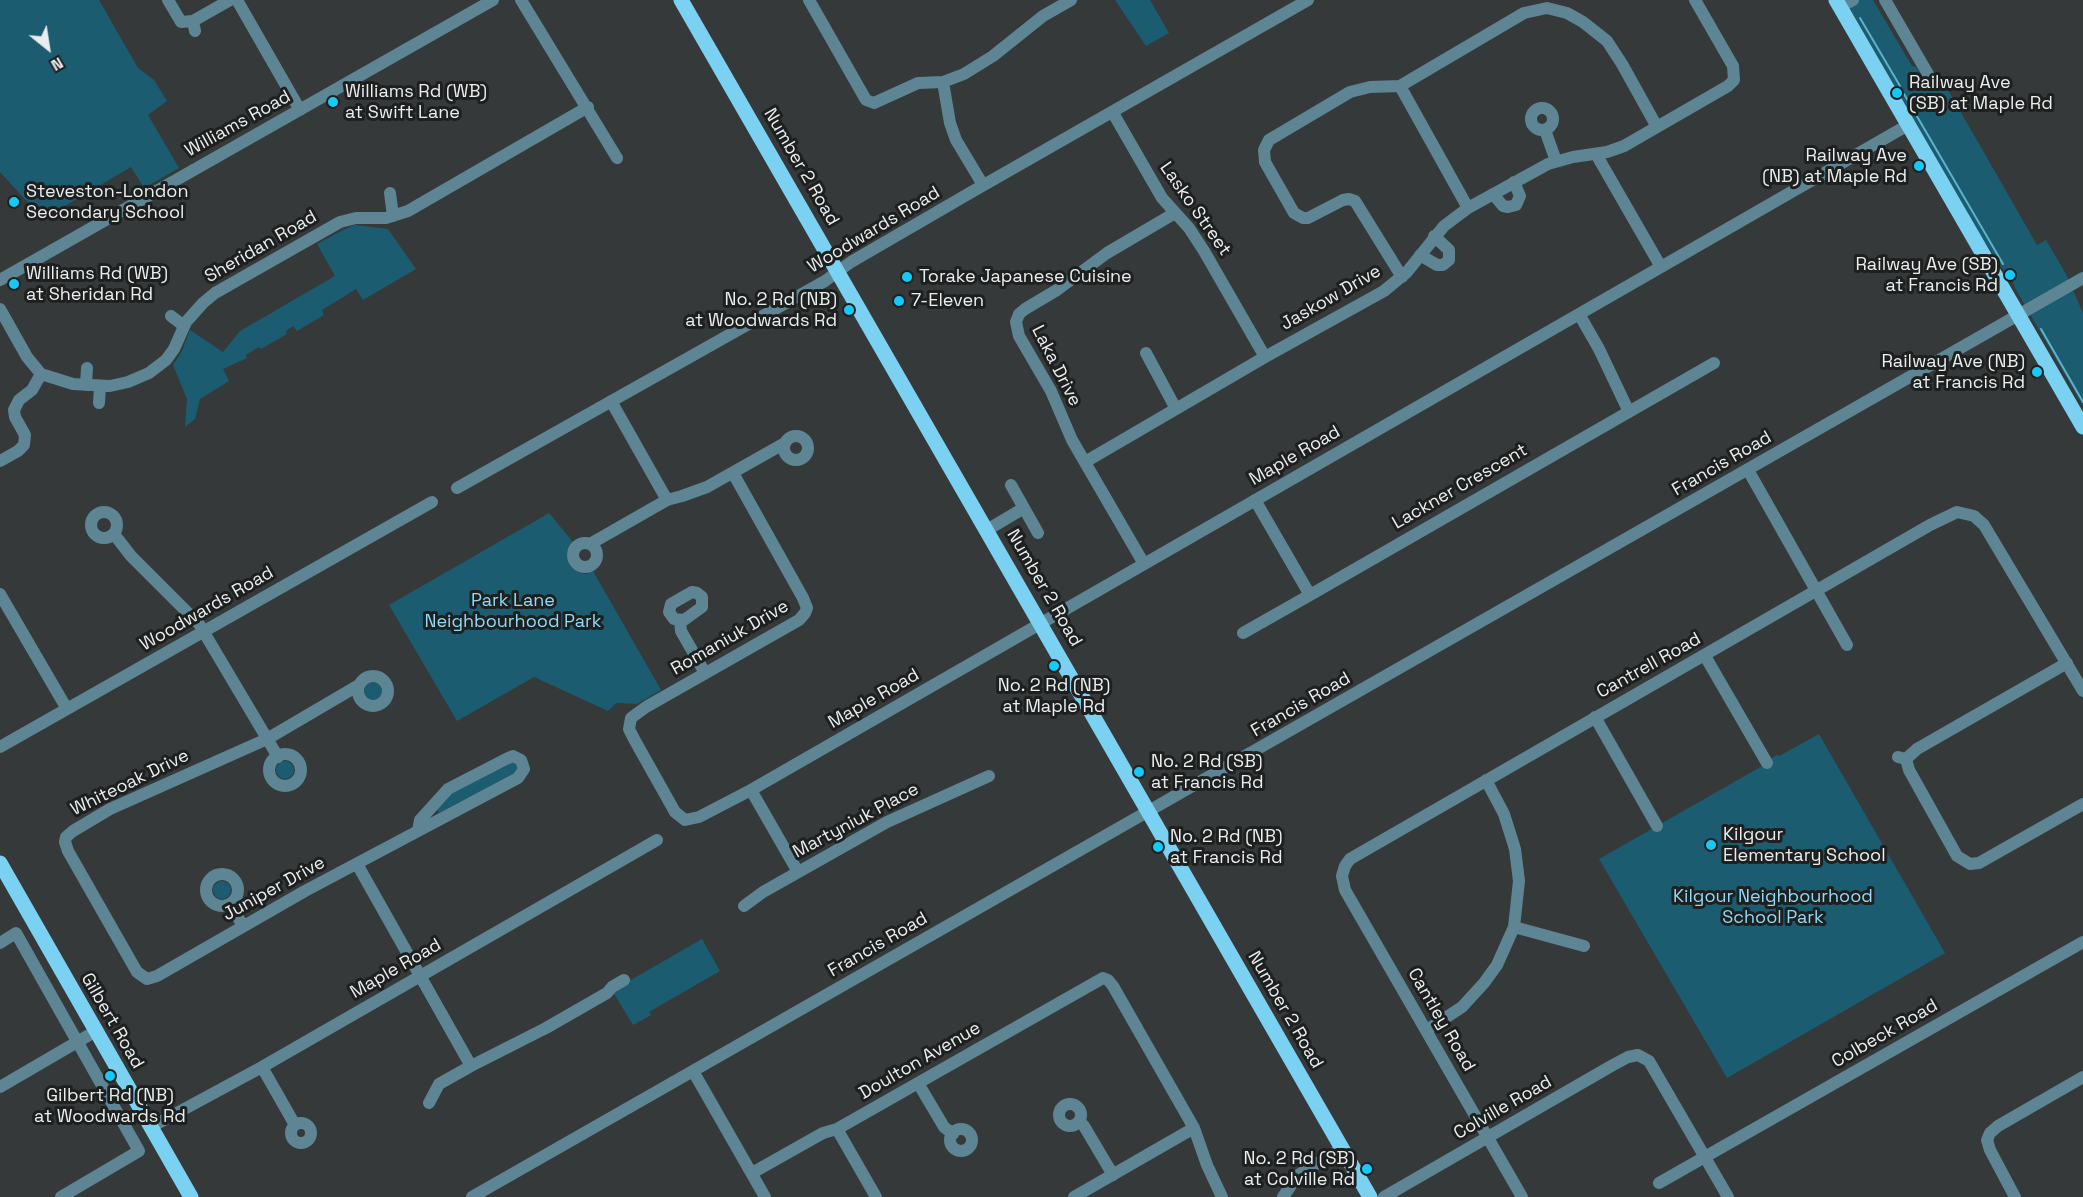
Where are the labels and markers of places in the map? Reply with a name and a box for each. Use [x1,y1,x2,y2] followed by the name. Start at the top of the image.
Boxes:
[1909,72,2053,115] place label: Railway Ave (SB) at Maple Rd
[345,81,487,124] place label: Williams Rd (WB) at Swift Lane
[1890,86,1904,100] marker: Railway Ave (SB) at Maple Rd
[326,95,340,109] marker: Williams Rd (WB) at Swift Lane
[1762,145,1907,188] place label: Railway Ave (NB) at Maple Rd
[1912,159,1926,173] marker: Railway Ave (NB) at Maple Rd
[26,181,189,224] place label: Steveston-London Secondary School
[7,195,21,209] marker: Steveston-London Secondary School
[1856,254,1998,296] place label: Railway Ave (SB) at Francis Rd
[26,263,168,306] place label: Williams Rd (WB) at Sheridan Rd
[919,266,1132,288] place label: Torake Japanese Cuisine
[2003,268,2017,282] marker: Railway Ave (SB) at Francis Rd
[900,270,914,284] marker: Torake Japanese Cuisine
[7,277,21,291] marker: Williams Rd (WB) at Sheridan Rd
[685,289,837,332] place label: No. 2 Rd (NB) at Woodwards Rd
[911,290,984,312] place label: 7-Eleven
[892,294,906,308] marker: 7-Eleven
[842,303,856,317] marker: No. 2 Rd (NB) at Woodwards Rd
[1881,351,2025,394] place label: Railway Ave (NB) at Francis Rd
[2030,365,2044,379] marker: Railway Ave (NB) at Francis Rd
[1047,659,1061,673] marker: No. 2 Rd (NB) at Maple Rd
[998,675,1110,718] place label: No. 2 Rd (NB) at Maple Rd
[1151,751,1264,794] place label: No. 2 Rd (SB) at Francis Rd
[1132,765,1146,779] marker: No. 2 Rd (SB) at Francis Rd
[1723,824,1886,866] place label: Kilgour Elementary School
[1170,826,1283,868] place label: No. 2 Rd (NB) at Francis Rd
[1704,838,1718,852] marker: Kilgour Elementary School
[1151,840,1165,854] marker: No. 2 Rd (NB) at Francis Rd
[103,1069,117,1083] marker: Gilbert Rd (NB) at Woodwards Rd
[34,1085,186,1128] place label: Gilbert Rd (NB) at Woodwards Rd
[1244,1148,1355,1190] place label: No. 2 Rd (SB) at Colville Rd
[1360,1162,1374,1176] marker: No. 2 Rd (SB) at Colville Rd

